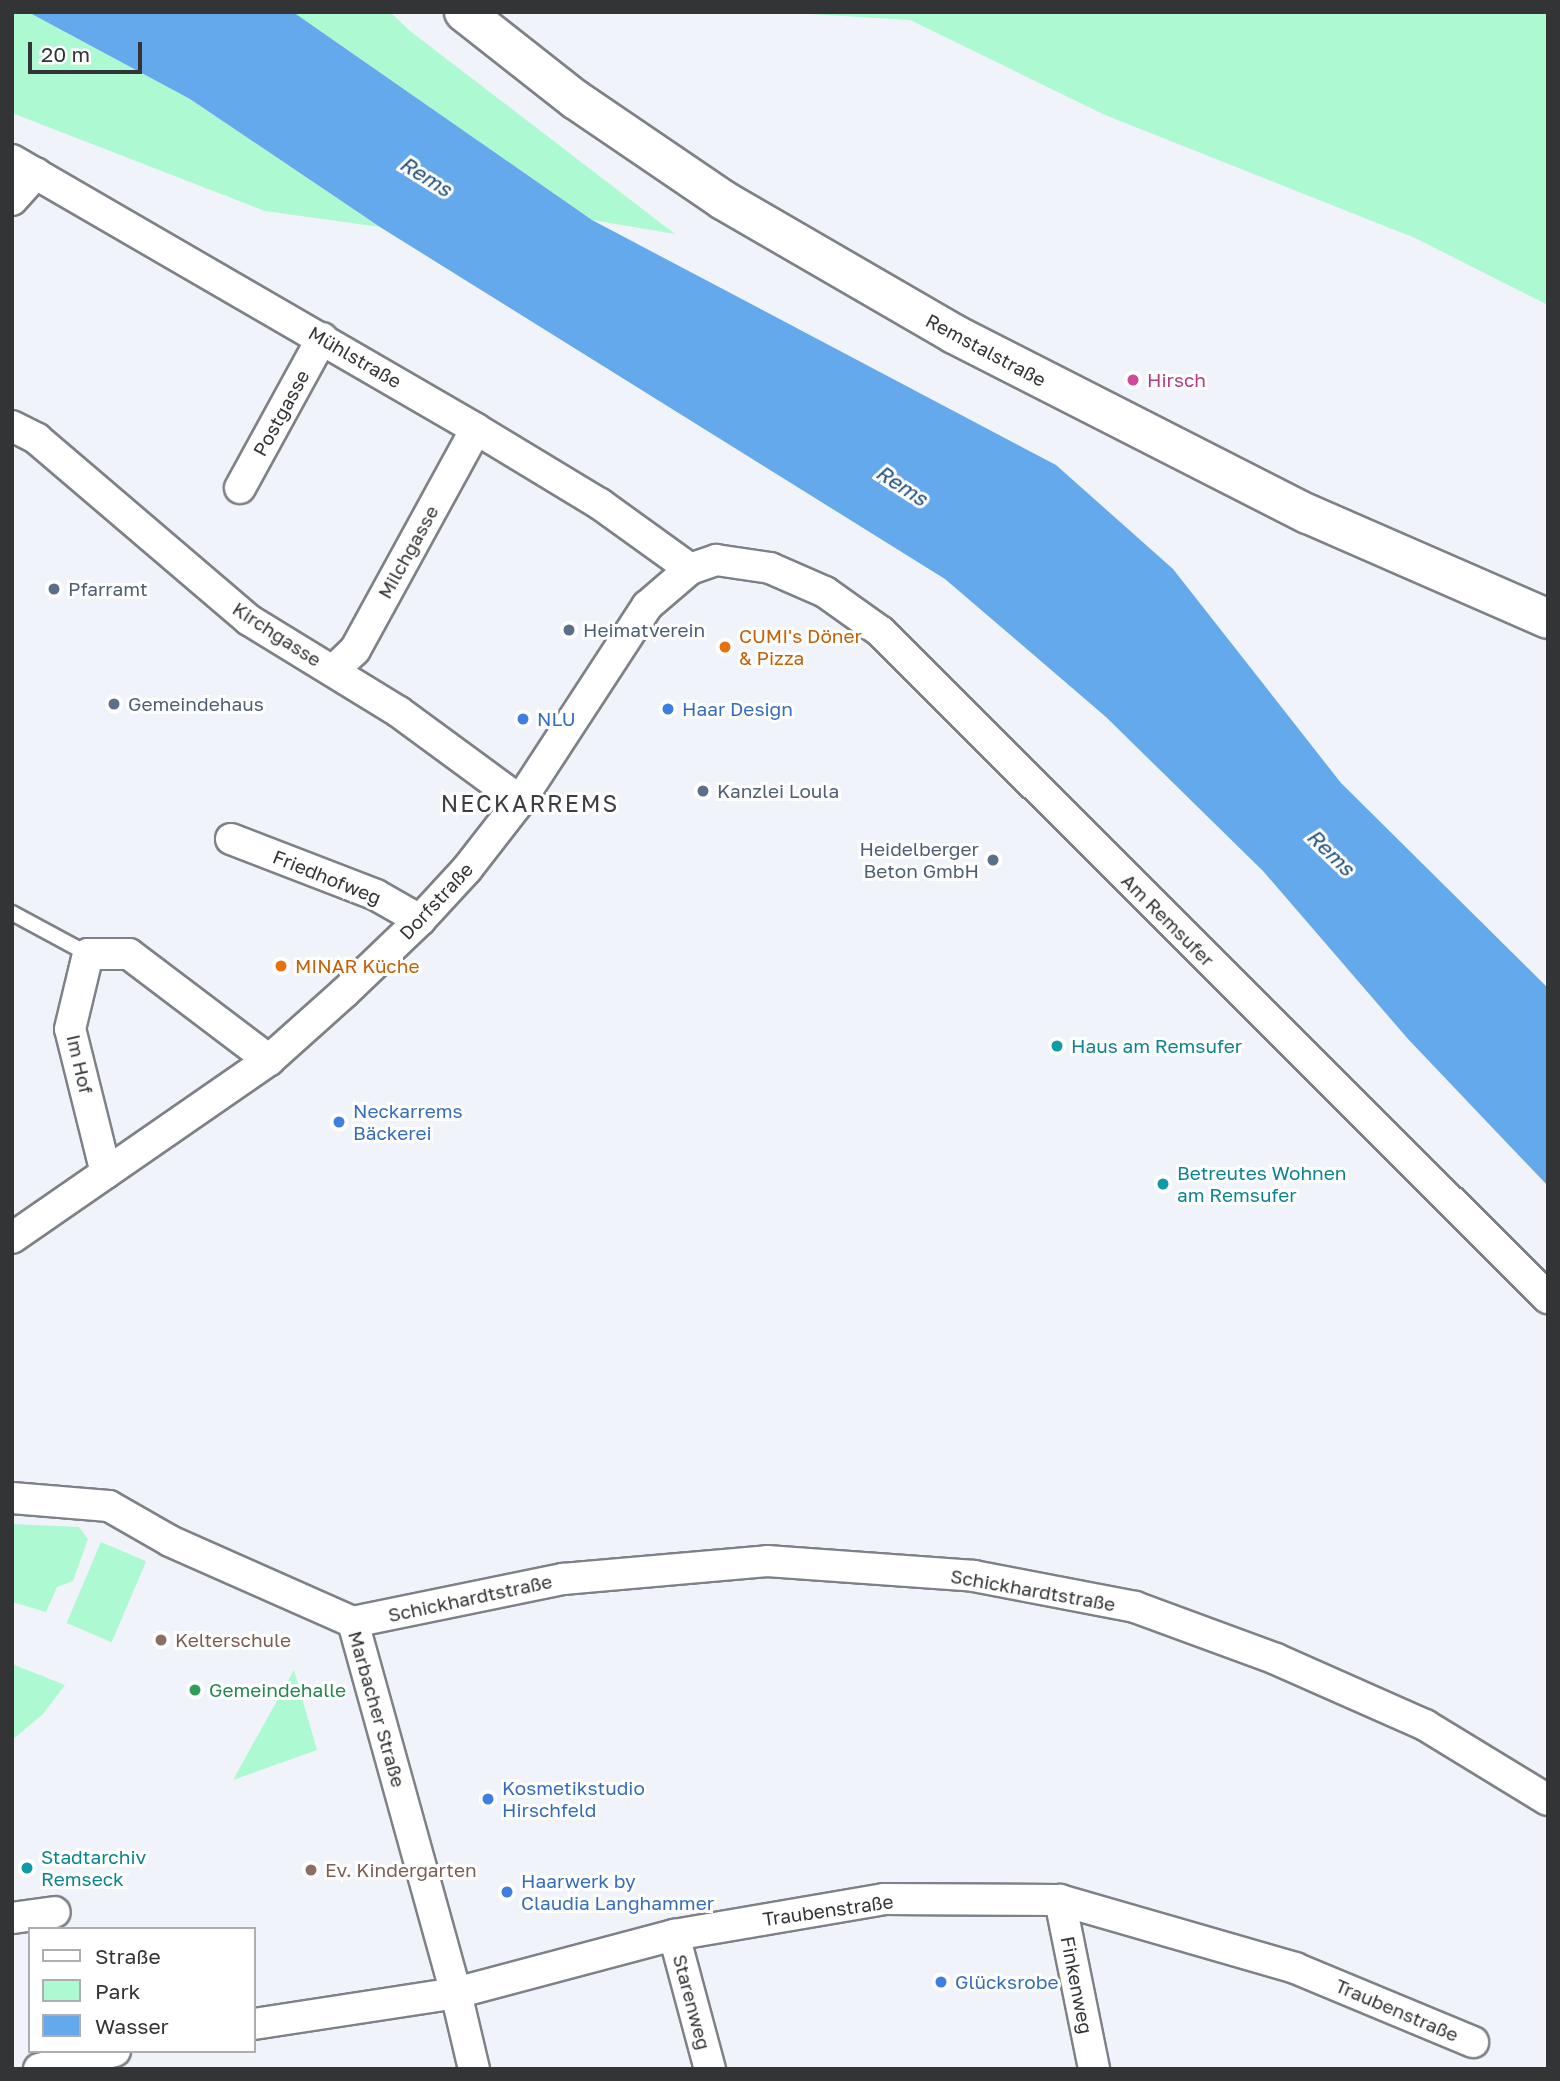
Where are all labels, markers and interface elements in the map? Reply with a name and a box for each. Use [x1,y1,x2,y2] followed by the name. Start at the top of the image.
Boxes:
[32,28,145,72] scale bar
[41,41,90,67] text: 20 m
[396,150,456,202] water label: Rems
[922,309,1050,391] street label: Remstalstraße
[305,321,405,393] street label: Mühlstraße
[248,366,314,460] street label: Postgasse
[1147,369,1206,391] place label: Hirsch
[1125,372,1141,388] marker: Hirsch
[872,459,932,511] water label: Rems
[373,501,443,603] street label: Milchgasse
[68,578,148,600] place label: Pfarramt
[46,581,62,597] marker: Pfarramt
[228,597,326,671] street label: Kirchgasse
[583,619,705,641] place label: Heimatverein
[561,622,577,638] marker: Heimatverein
[739,625,862,669] place label: CUMI's Döner & Pizza
[717,639,733,655] marker: CUMI's Döner & Pizza
[128,693,264,715] place label: Gemeindehaus
[106,696,122,712] marker: Gemeindehaus
[682,698,793,720] place label: Haar Design
[660,701,676,717] marker: Haar Design
[537,708,576,730] place label: NLU
[515,711,531,727] marker: NLU
[717,780,839,802] place label: Kanzlei Loula
[695,783,711,799] marker: Kanzlei Loula
[442,789,618,817] district label: NECKARREMS
[1302,823,1360,881] water label: Rems
[860,838,979,882] place label: Heidelberger Beton GmbH
[270,845,384,909] street label: Friedhofweg
[985,852,1001,868] marker: Heidelberger Beton GmbH
[395,858,477,944] street label: Dorfstraße
[1117,869,1219,971] street label: Am Remsufer
[295,955,419,977] place label: MINAR Küche
[273,958,289,974] marker: MINAR Küche
[62,1032,98,1096] street label: Im Hof
[1071,1035,1242,1057] place label: Haus am Remsufer
[1049,1038,1065,1054] marker: Haus am Remsufer
[353,1100,463,1144] place label: Neckarrems Bäckerei
[331,1114,347,1130] marker: Neckarrems Bäckerei
[1177,1162,1346,1206] place label: Betreutes Wohnen am Remsufer
[1155,1176,1171,1192] marker: Betreutes Wohnen am Remsufer
[949,1564,1117,1616] street label: Schickhardtstraße
[386,1569,554,1627] street label: Schickhardtstraße
[344,1628,410,1790] street label: Marbacher Straße
[175,1629,291,1651] place label: Kelterschule
[153,1632,169,1648] marker: Kelterschule
[209,1679,346,1701] place label: Gemeindehalle
[187,1682,203,1698] marker: Gemeindehalle
[502,1777,645,1821] place label: Kosmetikstudio Hirschfeld
[480,1791,496,1807] marker: Kosmetikstudio Hirschfeld
[41,1846,146,1890] place label: Stadtarchiv Remseck
[325,1859,477,1881] place label: Ev. Kindergarten
[19,1860,35,1876] marker: Stadtarchiv Remseck
[303,1862,319,1878] marker: Ev. Kindergarten
[521,1870,714,1914] place label: Haarwerk by Claudia Langhammer
[499,1884,515,1900] marker: Haarwerk by Claudia Langhammer
[761,1890,895,1930] street label: Traubenstraße
[28,1927,256,2053] legend
[1056,1934,1098,2036] street label: Finkenweg
[95,1943,161,1969] text: Straße
[668,1952,716,2052] street label: Starenweg
[955,1971,1058,1993] place label: Glücksrobe
[933,1974,949,1990] marker: Glücksrobe
[1332,1974,1462,2046] street label: Traubenstraße
[95,1978,140,2004] text: Park
[95,2013,169,2039] text: Wasser

